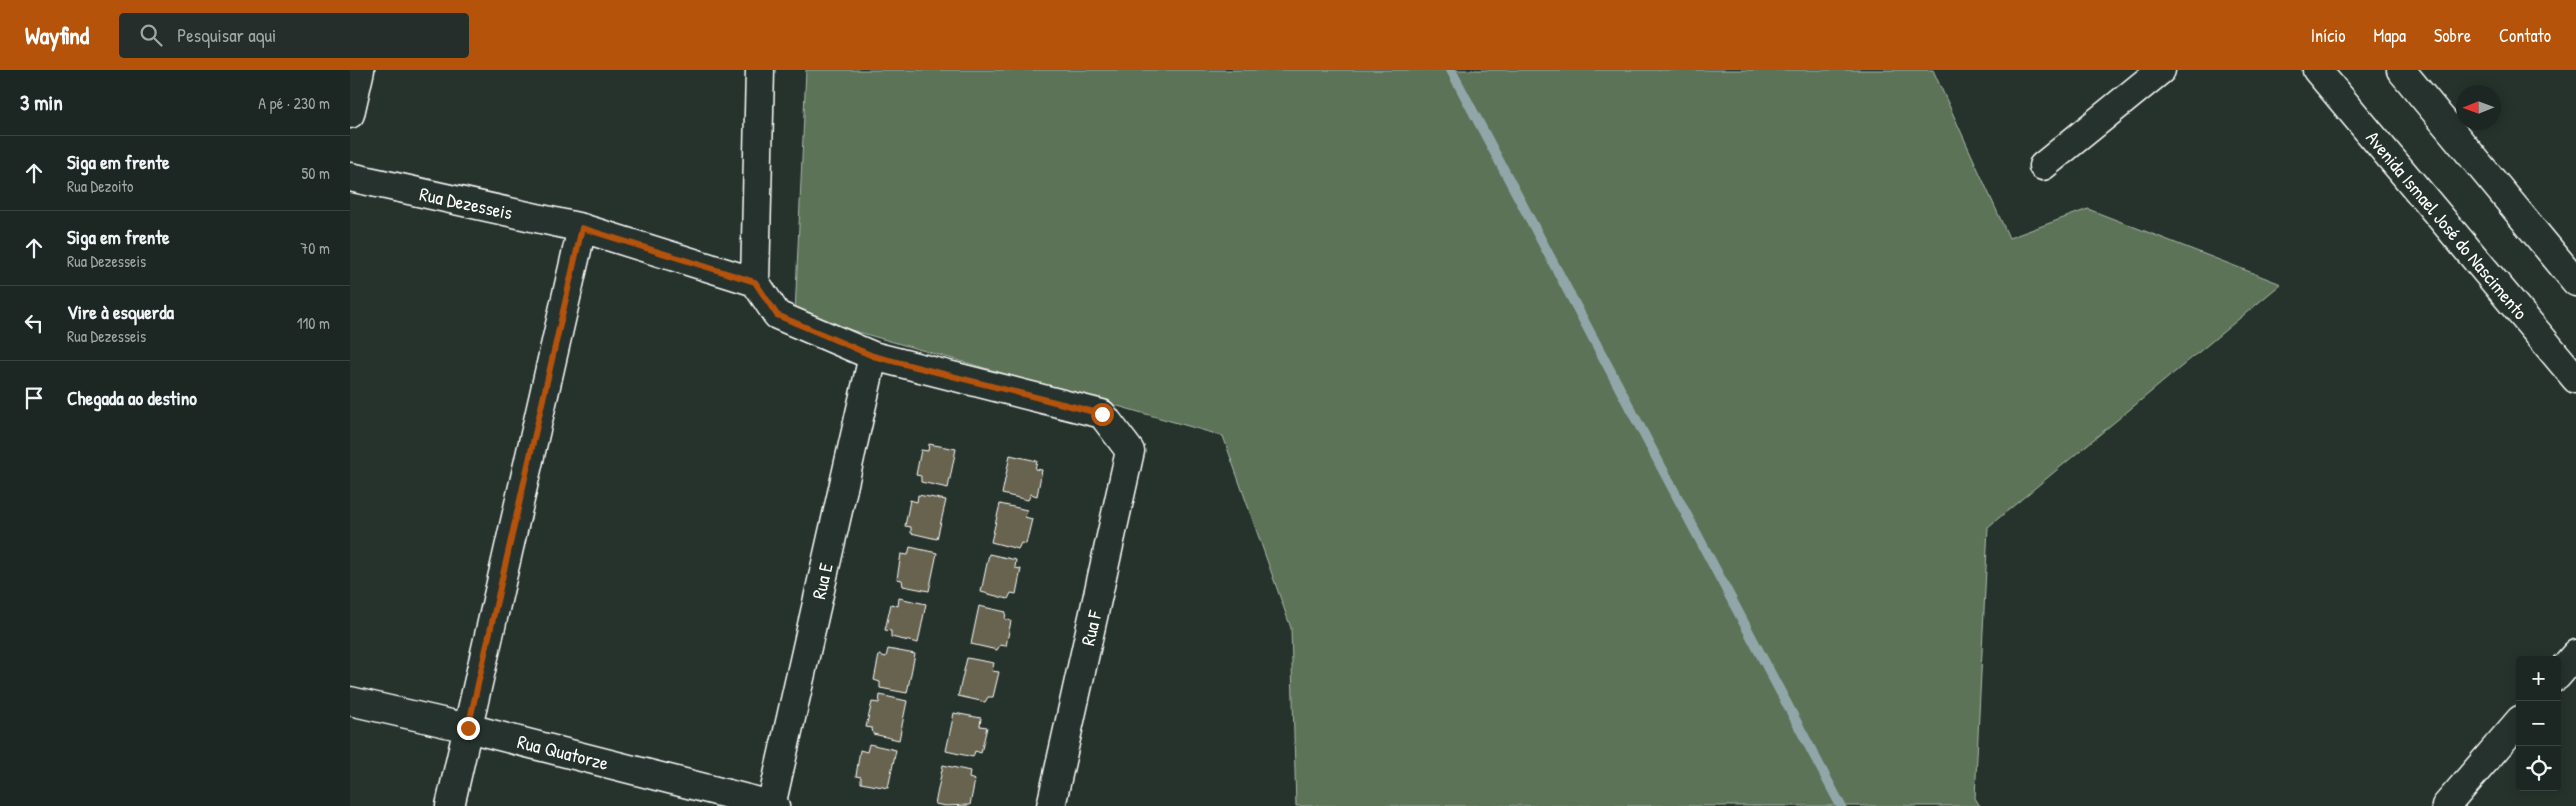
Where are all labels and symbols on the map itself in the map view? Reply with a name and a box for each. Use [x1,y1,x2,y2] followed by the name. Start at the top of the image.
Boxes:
[2456,85,2501,130] north arrow
[2360,125,2534,325] street label: Avenida Ismael José do Nascimento
[417,181,515,225] street label: Rua Dezesseis
[1091,403,1114,426] route start
[805,560,839,602] street label: Rua E
[1074,607,1108,648] street label: Rua F
[457,717,480,740] route end
[515,728,612,776] street label: Rua Quatorze

